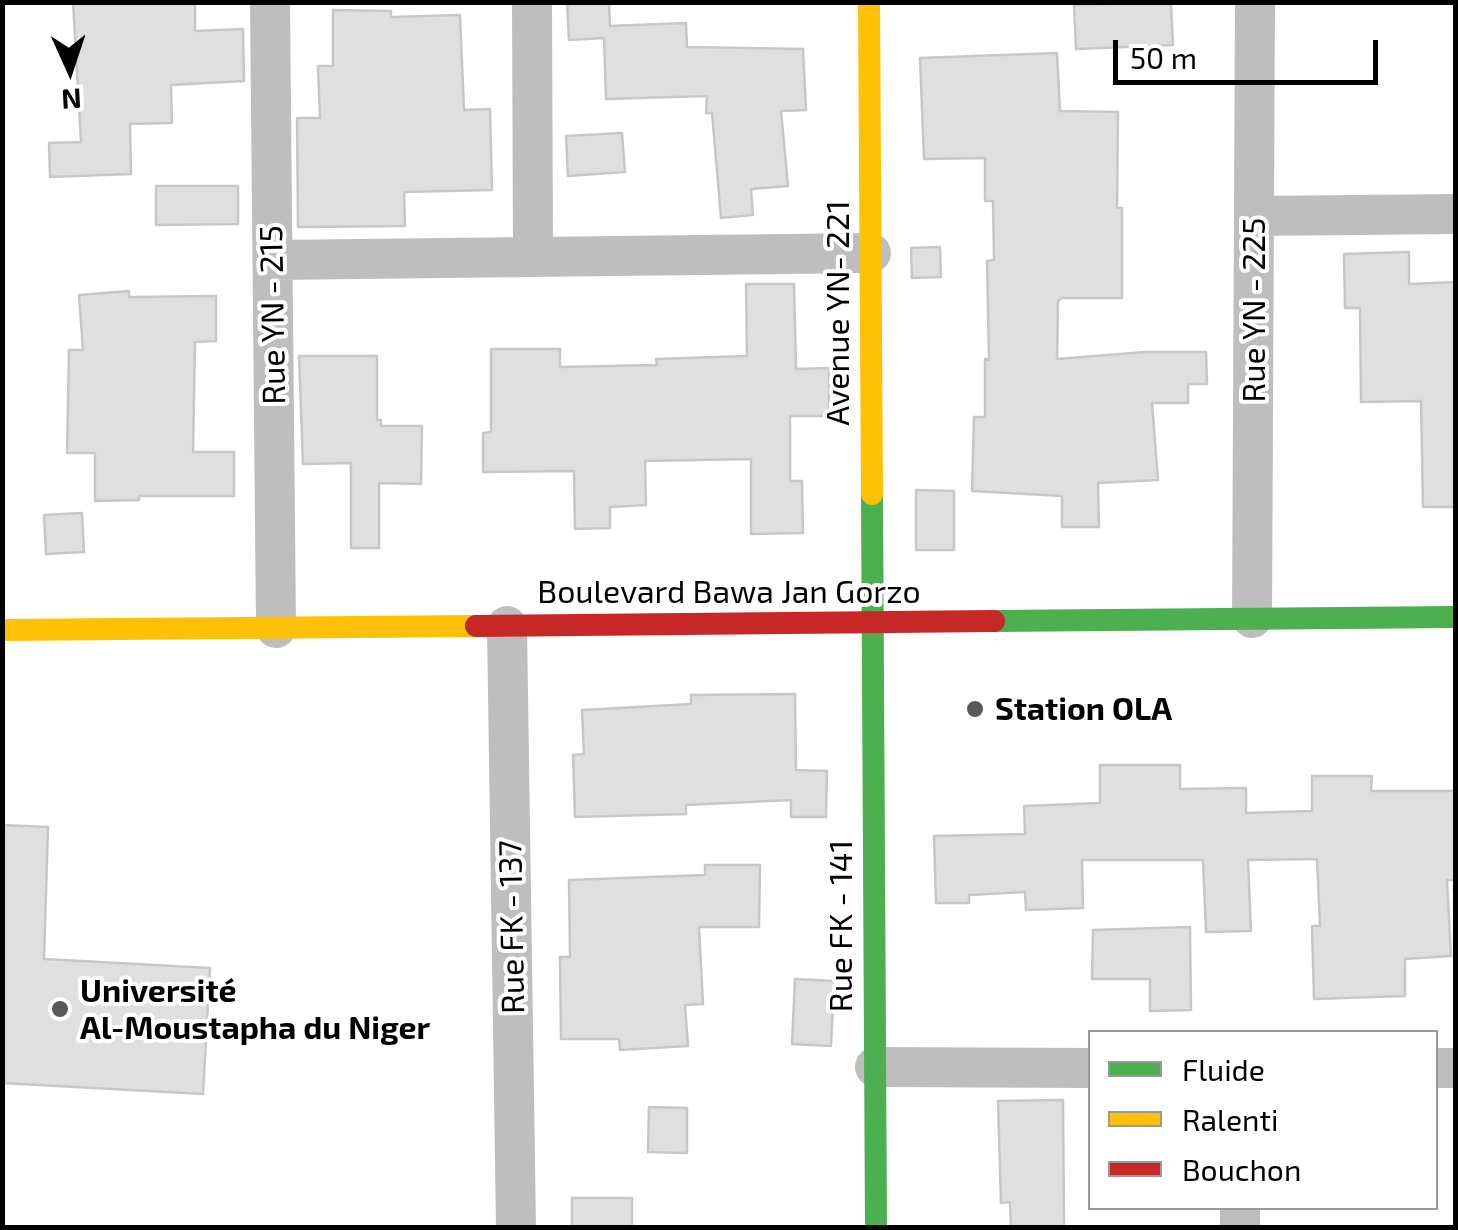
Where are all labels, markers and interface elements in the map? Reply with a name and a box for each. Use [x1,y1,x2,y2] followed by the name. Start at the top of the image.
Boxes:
[20,20,120,120] north arrow
[1118,20,1383,82] scale bar
[1130,39,1197,75] text: 50 m
[61,82,83,117] text: N
[819,200,857,426] street label: Avenue YN- 221
[1235,218,1273,402] street label: Rue YN - 225
[252,225,294,405] street label: Rue YN - 215
[537,573,921,611] street label: Boulevard Bawa Jan Gorzo
[995,690,1172,728] place label: Station OLA
[964,698,986,720] marker: Station OLA
[491,840,533,1014] street label: Rue FK - 137
[822,840,860,1012] street label: Rue FK - 141
[80,972,430,1047] place label: Université Al-Moustapha du Niger
[49,998,71,1020] marker: Université Al-Moustapha du Niger
[1088,1030,1438,1210] legend
[1182,1051,1265,1087] text: Fluide
[1182,1101,1278,1137] text: Ralenti
[1182,1151,1301,1187] text: Bouchon

